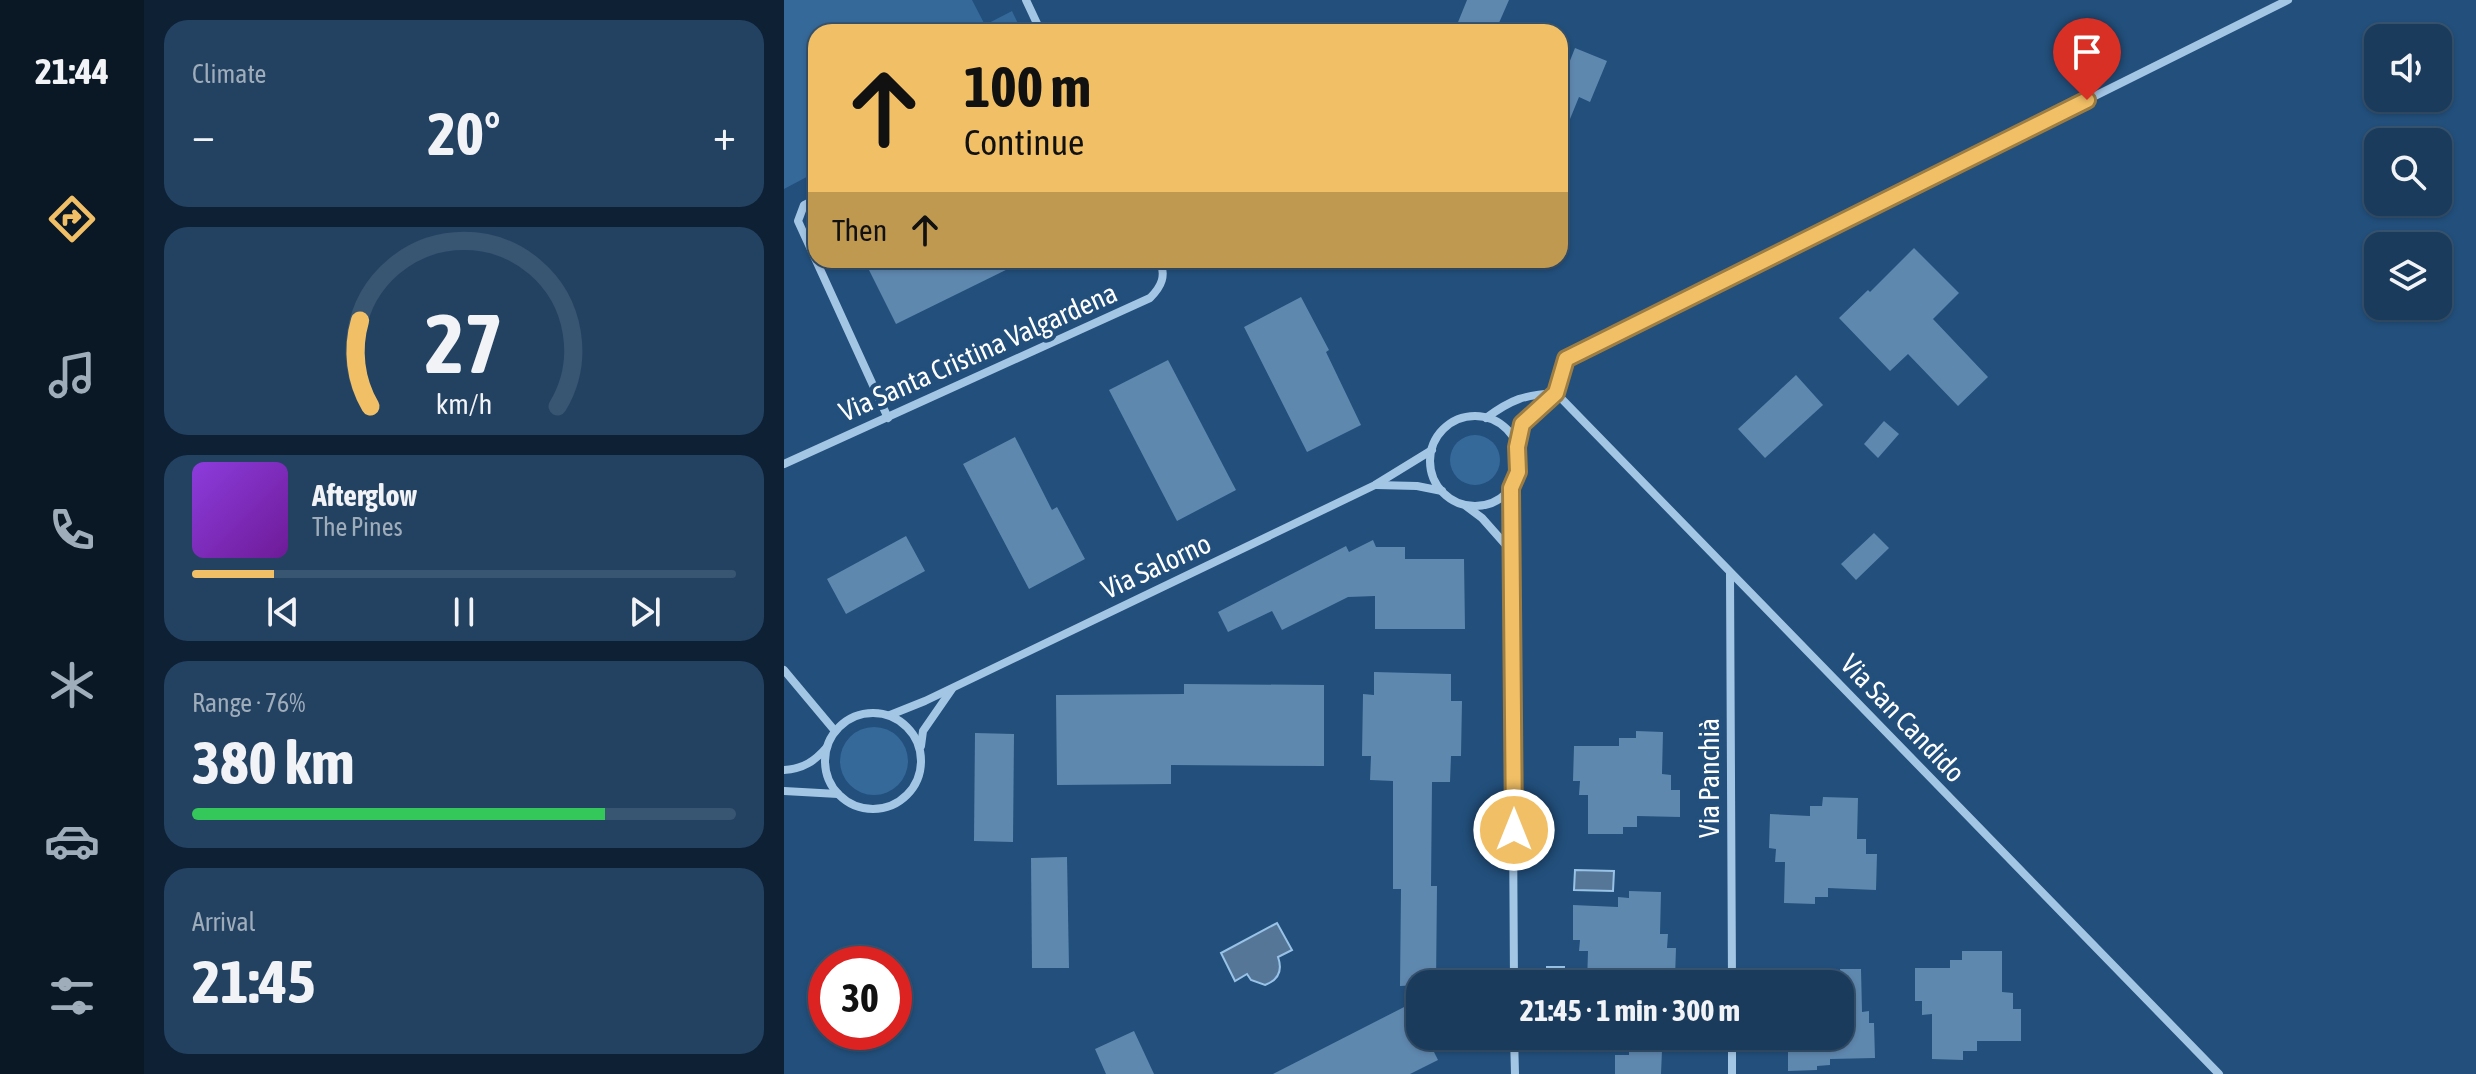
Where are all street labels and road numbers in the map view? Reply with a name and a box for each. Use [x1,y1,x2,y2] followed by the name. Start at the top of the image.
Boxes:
[834,276,1122,428] street label: Via Santa Cristina Valgardena
[1096,527,1216,605] street label: Via Salorno
[1834,648,1972,788] street label: Via San Candido
[1693,718,1725,838] street label: Via Panchià

